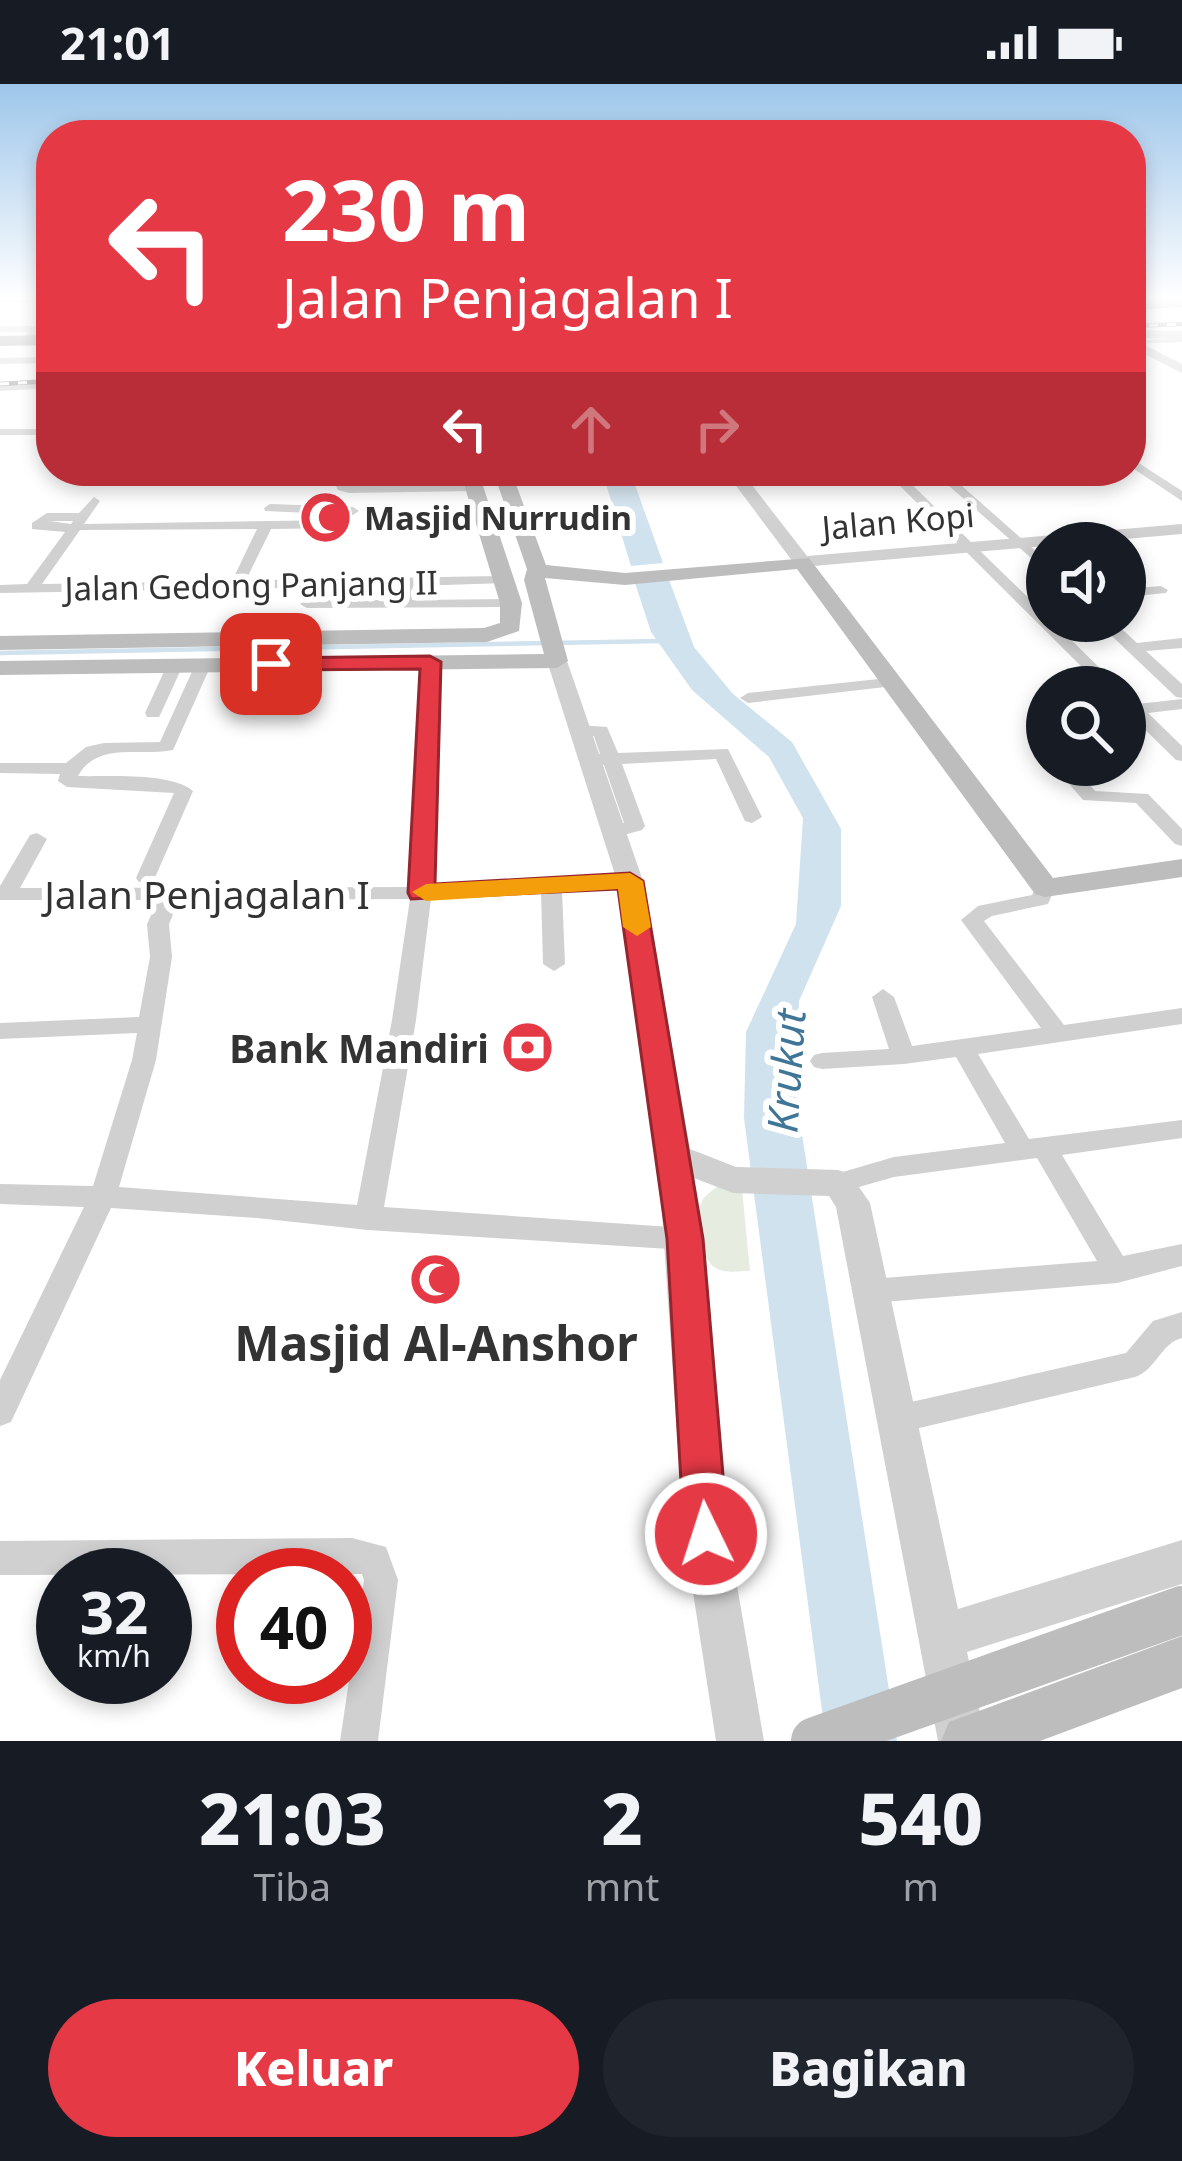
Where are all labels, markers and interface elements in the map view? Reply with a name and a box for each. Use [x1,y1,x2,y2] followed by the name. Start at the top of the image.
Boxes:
[60,12,176,73] text: 21:01
[282,151,530,266] text: 230 m
[84,168,240,324] icon: left
[282,260,733,334] text: Jalan Penjagalan I
[432,396,498,462] icon: left
[558,396,624,462] icon: ahead
[684,396,750,462] icon: right
[297,489,353,545] mosque icon: Masjid Nurrudin
[817,492,976,550] street label: Jalan Kopi
[364,495,632,540] place label: Masjid Nurrudin
[1026,522,1146,786] map controls
[1026,522,1146,642] button: sound
[61,559,438,611] street label: Jalan Gedong Panjang II
[220,613,322,715] pin
[238,631,304,697] icon: arrive
[1026,666,1146,786] button: search
[40,867,370,920] street label: Jalan Penjagalan I
[752,1005,818,1135] water label: Krukut
[500,1019,556,1075] bank icon: Bank Mandiri
[229,1021,489,1074] place label: Bank Mandiri
[408,1251,464,1307] mosque icon: Masjid Al-Anshor
[234,1310,638,1375] place label: Masjid Al-Anshor
[643,1471,769,1597] position arrow
[216,1548,372,1704] speed limit sign: 40
[80,1570,148,1652] text: 32
[77,1635,151,1676] text: km/h
[199,1768,386,1866] text: 21:03
[601,1768,643,1866] text: 2
[858,1768,983,1866] text: 540
[254,1859,331,1912] text: Tiba
[585,1859,659,1912] text: mnt
[902,1859,939,1912] text: m
[48,1999,579,2137] button: Keluar
[603,1999,1134,2137] button: Bagikan

